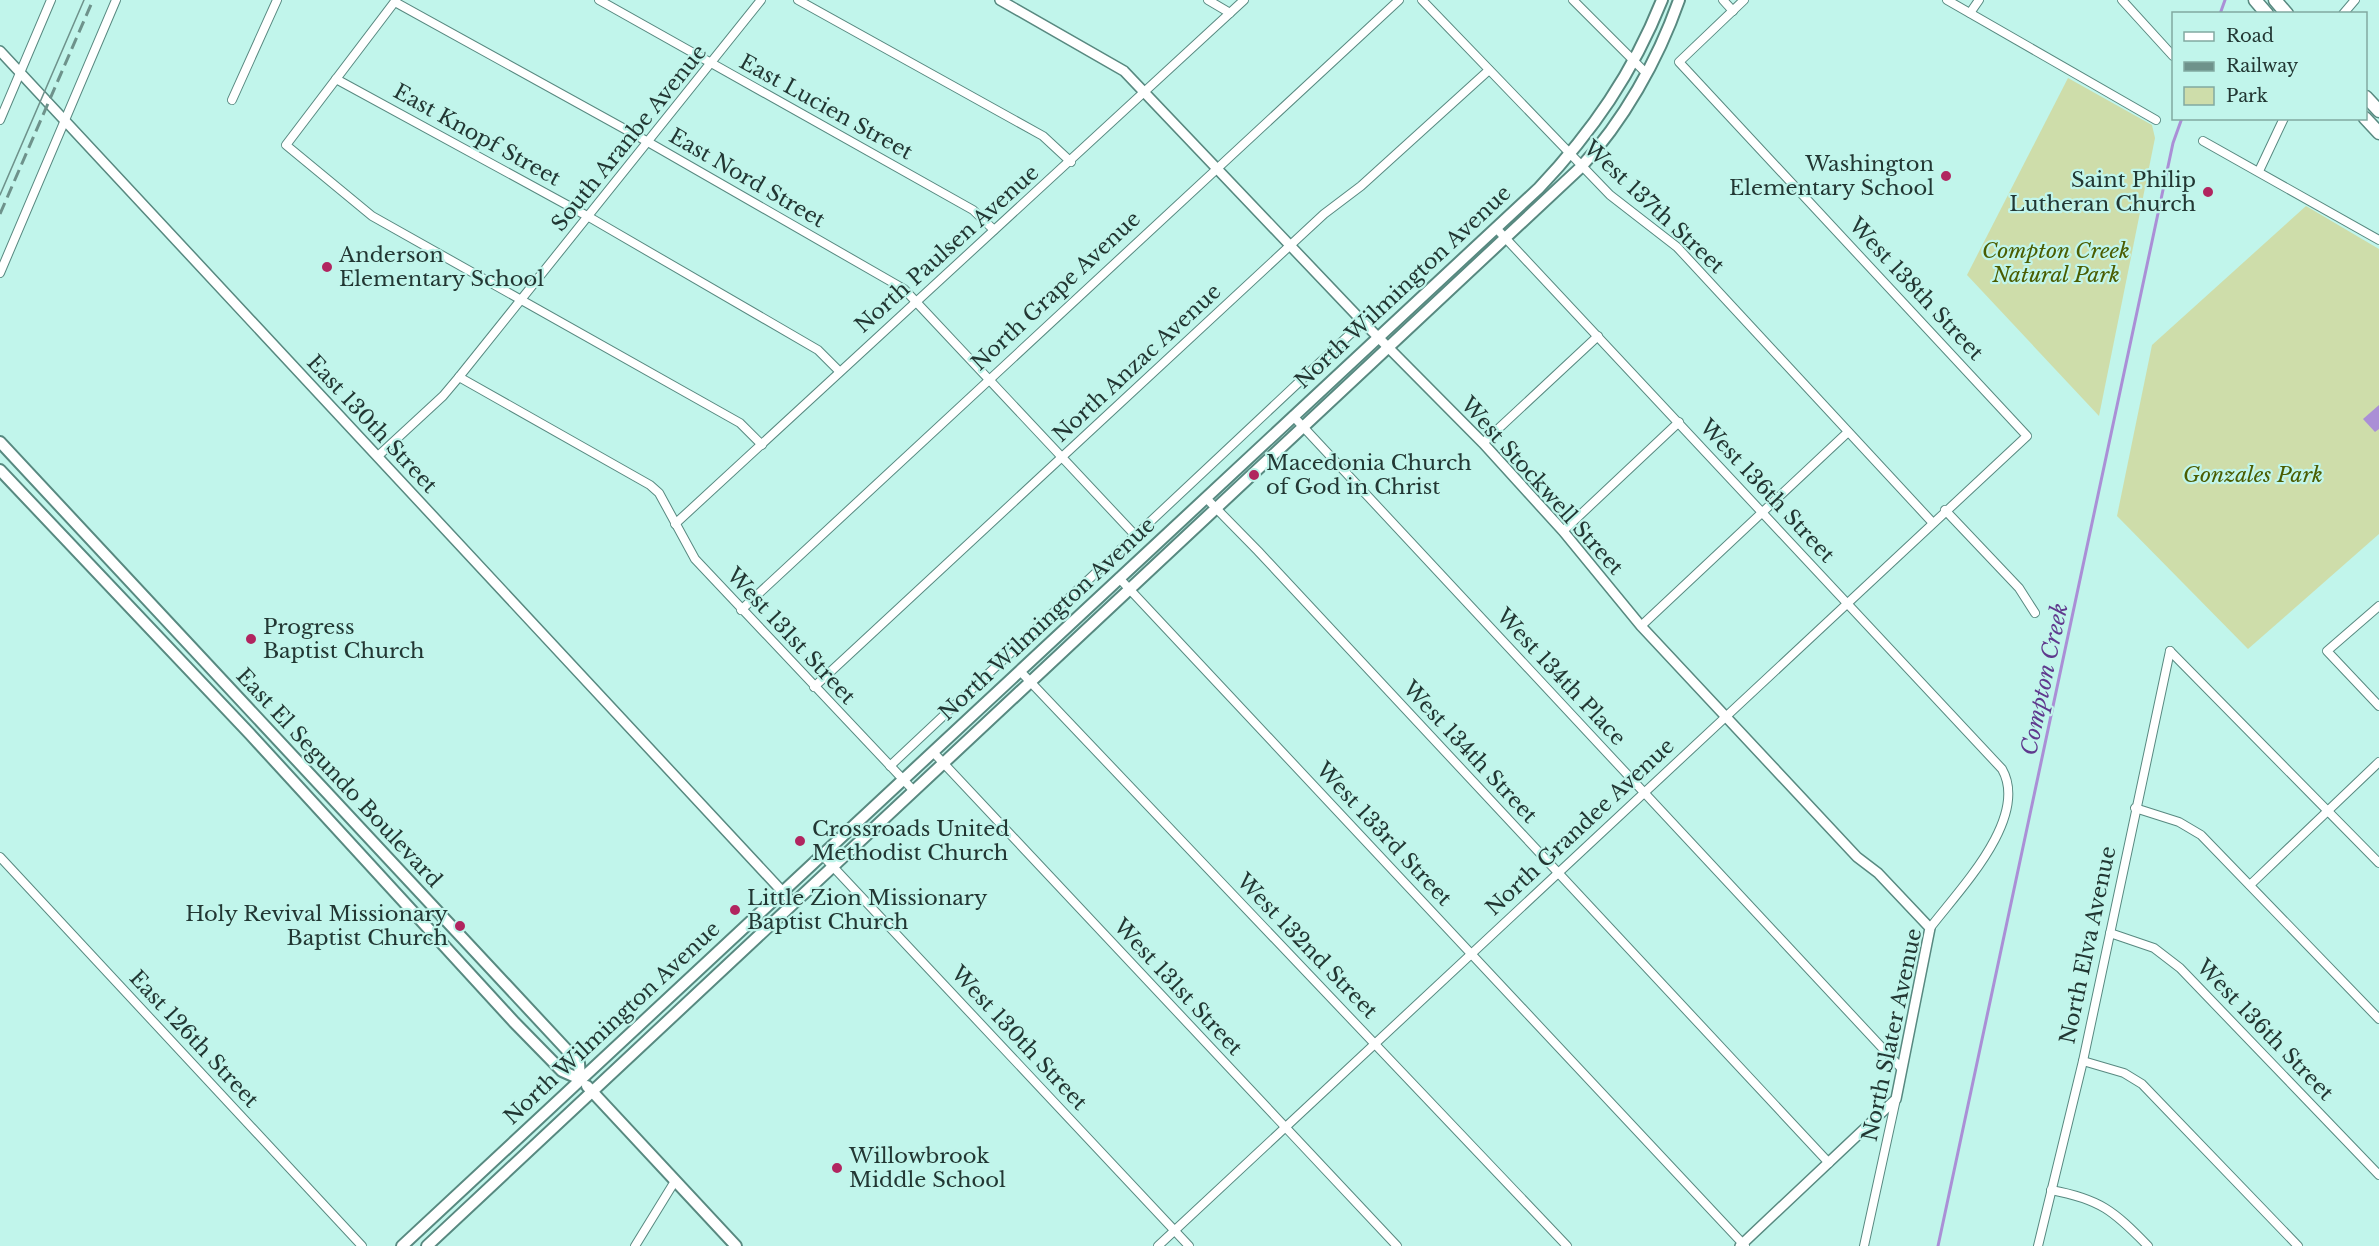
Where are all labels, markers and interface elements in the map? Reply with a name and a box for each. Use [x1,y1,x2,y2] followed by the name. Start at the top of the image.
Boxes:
[2172,12,2367,120] legend
[2226,25,2274,47] text: Road
[546,40,712,236] street label: South Aranbe Avenue
[735,49,917,165] street label: East Lucien Street
[2226,55,2299,77] text: Railway
[389,78,565,192] street label: East Knopf Street
[2226,85,2268,107] text: Park
[664,123,830,233] street label: East Nord Street
[1577,134,1730,279] street label: West 137th Street
[1729,151,1934,201] place label: Washington Elementary School
[850,160,1044,338] street label: North Paulsen Avenue
[2009,167,2196,217] place label: Saint Philip Lutheran Church
[1939,169,1953,183] marker: Washington Elementary School
[1289,180,1517,394] street label: North Wilmington Avenue
[2201,185,2215,199] marker: Saint Philip Lutheran Church
[966,206,1146,376] street label: North Grape Avenue
[1843,212,1989,366] street label: West 138th Street
[1982,238,2130,288] park label: Compton Creek Natural Park
[338,242,544,292] place label: Anderson Elementary School
[320,260,334,274] marker: Anderson Elementary School
[1048,278,1226,448] street label: North Anzac Avenue
[301,350,443,498] street label: East 130th Street
[1455,391,1629,580] street label: West Stockwell Street
[1693,413,1840,568] street label: West 136th Street
[1266,450,1472,500] place label: Macedonia Church of God in Christ
[2183,462,2323,488] park label: Gonzales Park
[1247,468,1261,482] marker: Macedonia Church of God in Christ
[933,512,1161,726] street label: North Wilmington Avenue
[720,562,861,710] street label: West 131st Street
[2015,601,2074,758] water label: Compton Creek
[1490,602,1631,751] street label: West 134th Place
[263,614,424,664] place label: Progress Baptist Church
[244,632,258,646] marker: Progress Baptist Church
[231,663,447,893] street label: East El Segundo Boulevard
[1397,675,1543,828] street label: West 134th Street
[1480,733,1680,921] street label: North Grandee Avenue
[1310,756,1457,911] street label: West 133rd Street
[812,816,1010,866] place label: Crossroads United Methodist Church
[793,834,807,848] marker: Crossroads United Methodist Church
[2054,844,2122,1046] street label: North Elva Avenue
[1230,867,1383,1024] street label: West 132nd Street
[747,885,988,935] place label: Little Zion Missionary Baptist Church
[185,901,449,951] place label: Holy Revival Missionary Baptist Church
[728,903,742,917] marker: Little Zion Missionary Baptist Church
[1107,913,1248,1061] street label: West 131st Street
[498,916,726,1130] street label: North Wilmington Avenue
[453,919,467,933] marker: Holy Revival Missionary Baptist Church
[1857,926,1927,1144] street label: North Slater Avenue
[2190,953,2339,1106] street label: West 136th Street
[945,960,1092,1115] street label: West 130th Street
[124,965,264,1113] street label: East 126th Street
[848,1143,1006,1193] place label: Willowbrook Middle School
[830,1161,844,1175] marker: Willowbrook Middle School

